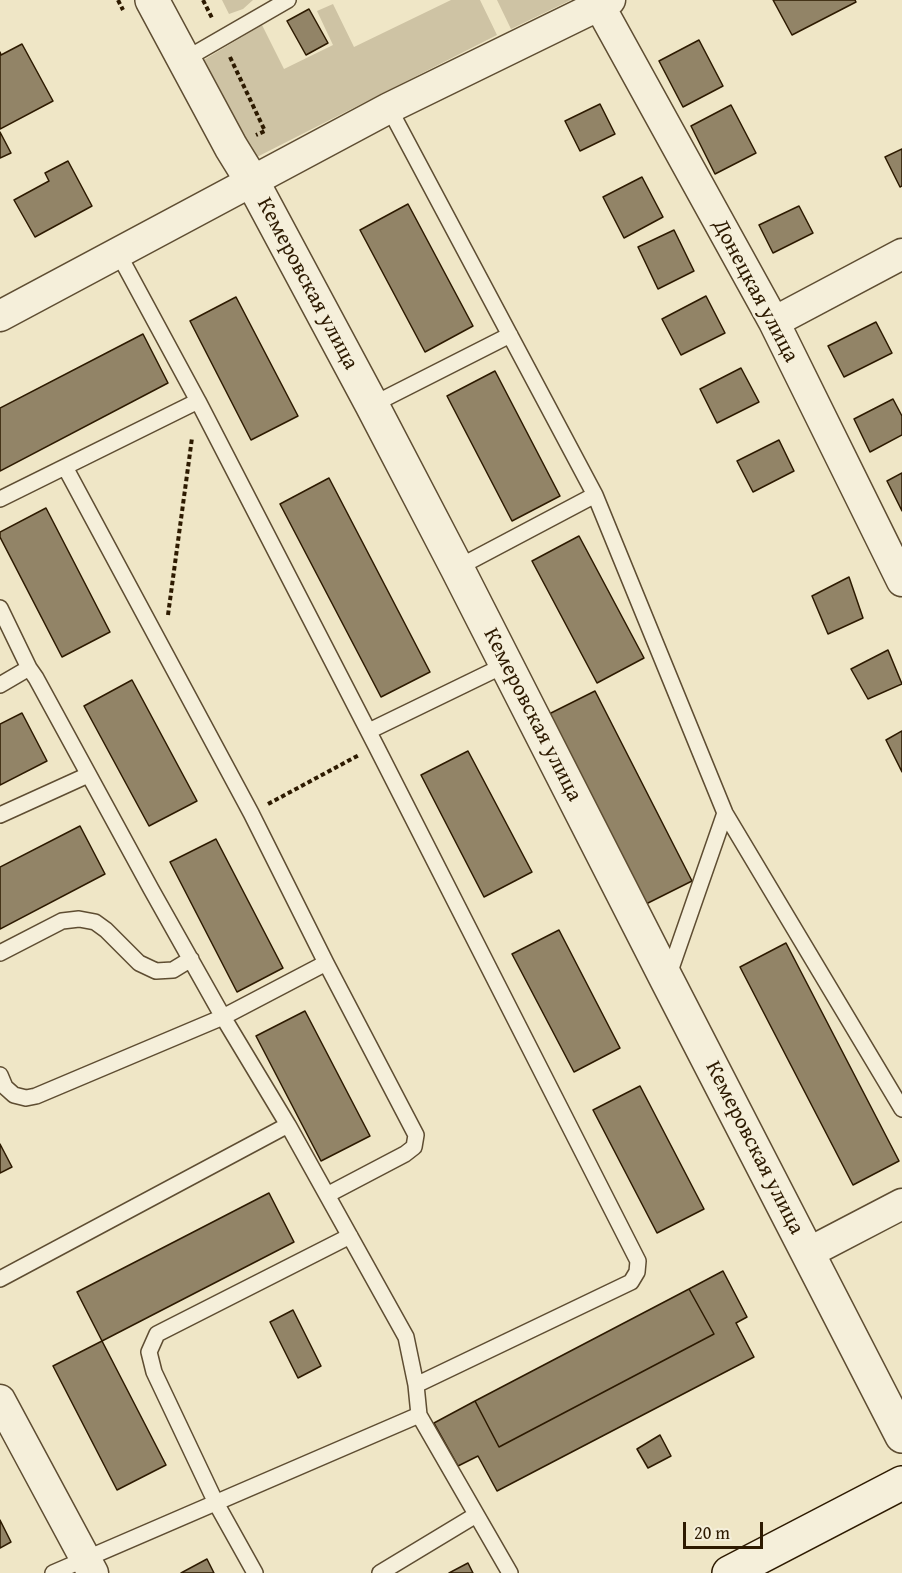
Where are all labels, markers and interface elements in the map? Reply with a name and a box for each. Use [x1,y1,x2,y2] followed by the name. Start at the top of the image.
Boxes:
[251,194,363,374] street label: Кемеровская улица
[706,215,804,367] street label: Донецкая улица
[477,624,587,806] street label: Кемеровская улица
[699,1057,809,1239] street label: Кемеровская улица
[686,1510,766,1548] scale bar
[694,1519,730,1546] text: 20 m

